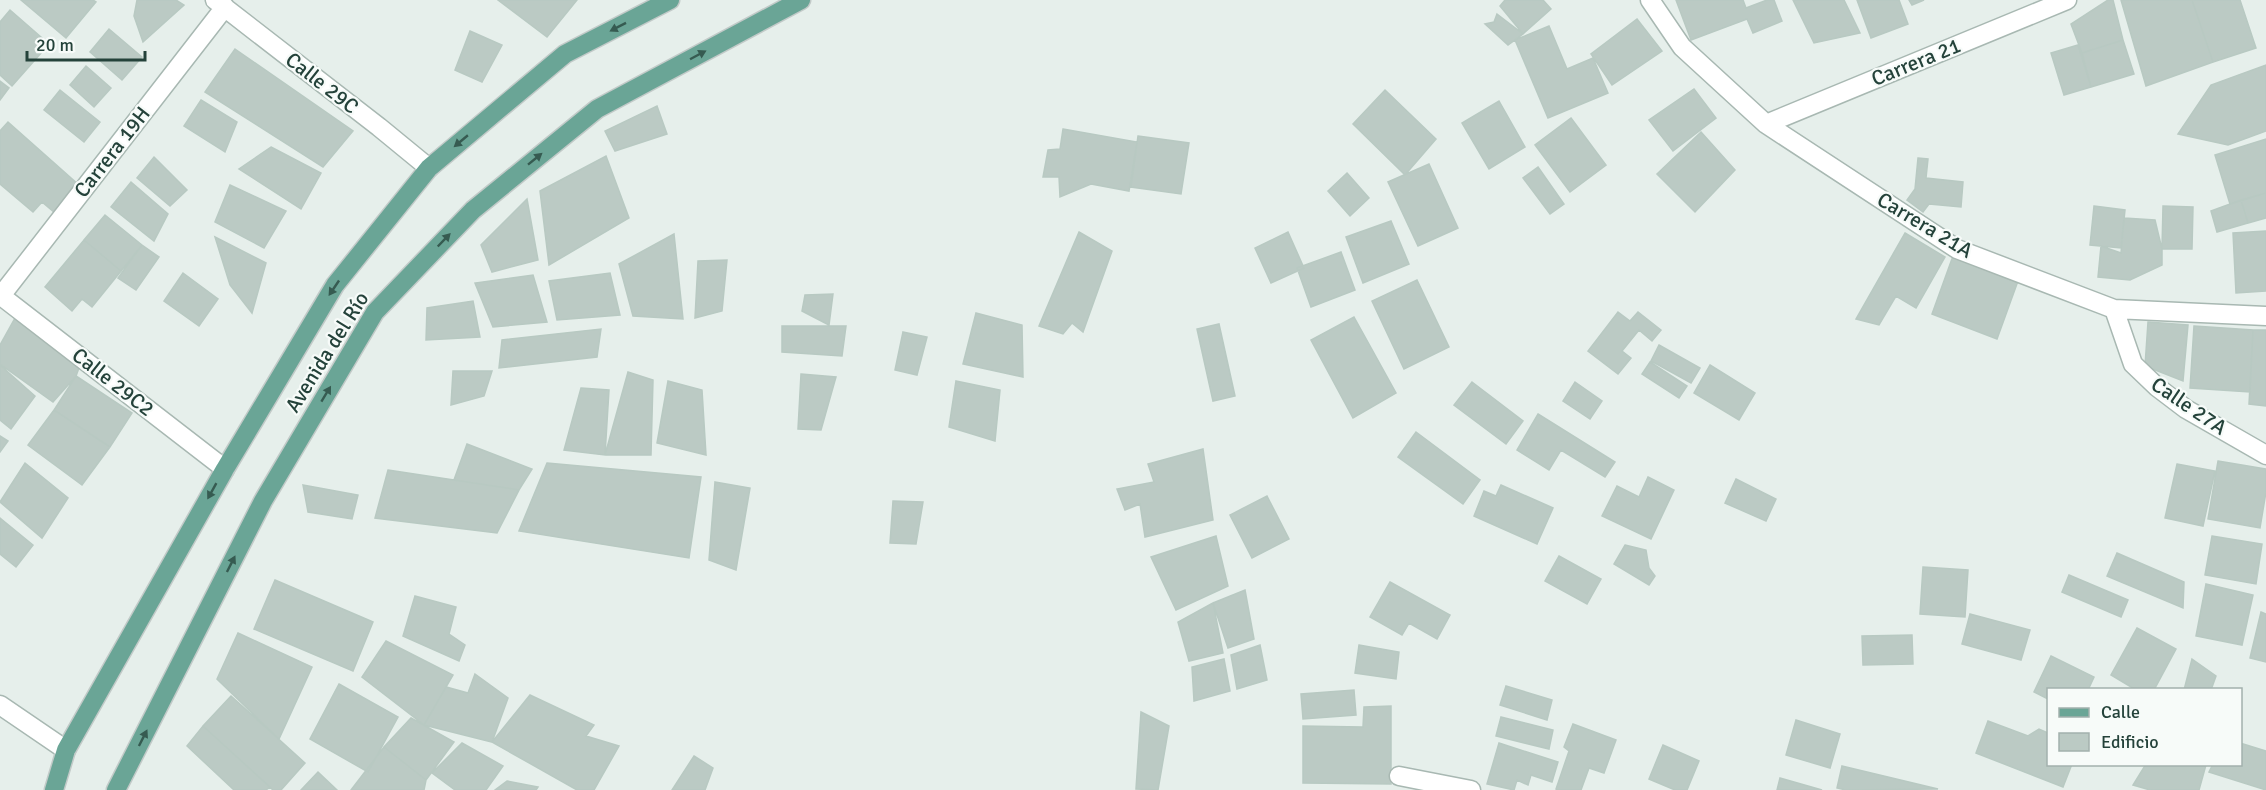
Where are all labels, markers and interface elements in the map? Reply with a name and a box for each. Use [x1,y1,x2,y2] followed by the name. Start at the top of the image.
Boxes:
[609,22,626,32] one-way arrow
[27,24,146,62] scale bar
[1867,32,1965,92] street label: Carrera 21
[36,34,74,56] text: 20 m
[280,46,364,120] street label: Calle 29C
[690,50,707,60] one-way arrow
[68,101,156,203] street label: Carrera 19H
[454,134,469,147] one-way arrow
[527,153,543,166] one-way arrow
[1872,186,1978,264] street label: Carrera 21A
[437,233,450,248] one-way arrow
[329,280,340,296] one-way arrow
[280,287,374,417] street label: Avenida del Río
[67,342,159,422] street label: Calle 29C2
[2146,371,2232,441] street label: Calle 27A
[321,386,332,402] one-way arrow
[207,483,218,499] one-way arrow
[226,555,235,572] one-way arrow
[2047,688,2242,766] legend
[2101,701,2140,723] text: Calle
[138,729,148,746] one-way arrow
[2101,731,2159,753] text: Edificio

